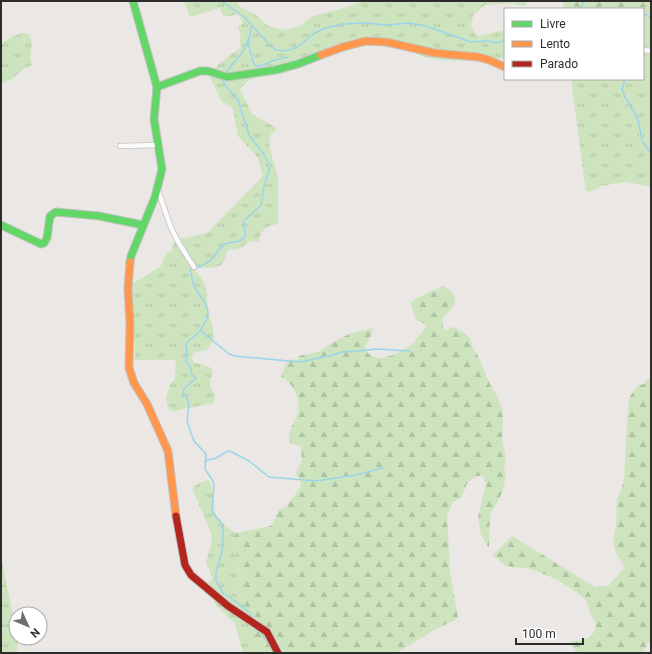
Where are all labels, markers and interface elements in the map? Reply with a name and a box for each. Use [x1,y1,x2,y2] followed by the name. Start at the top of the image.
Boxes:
[504,8,644,80] legend
[540,17,566,31] text: Livre
[540,37,570,51] text: Lento
[540,57,578,71] text: Parado
[8,606,48,646] north arrow
[516,620,583,646] scale bar
[27,625,42,640] text: N
[522,627,556,641] text: 100 m

